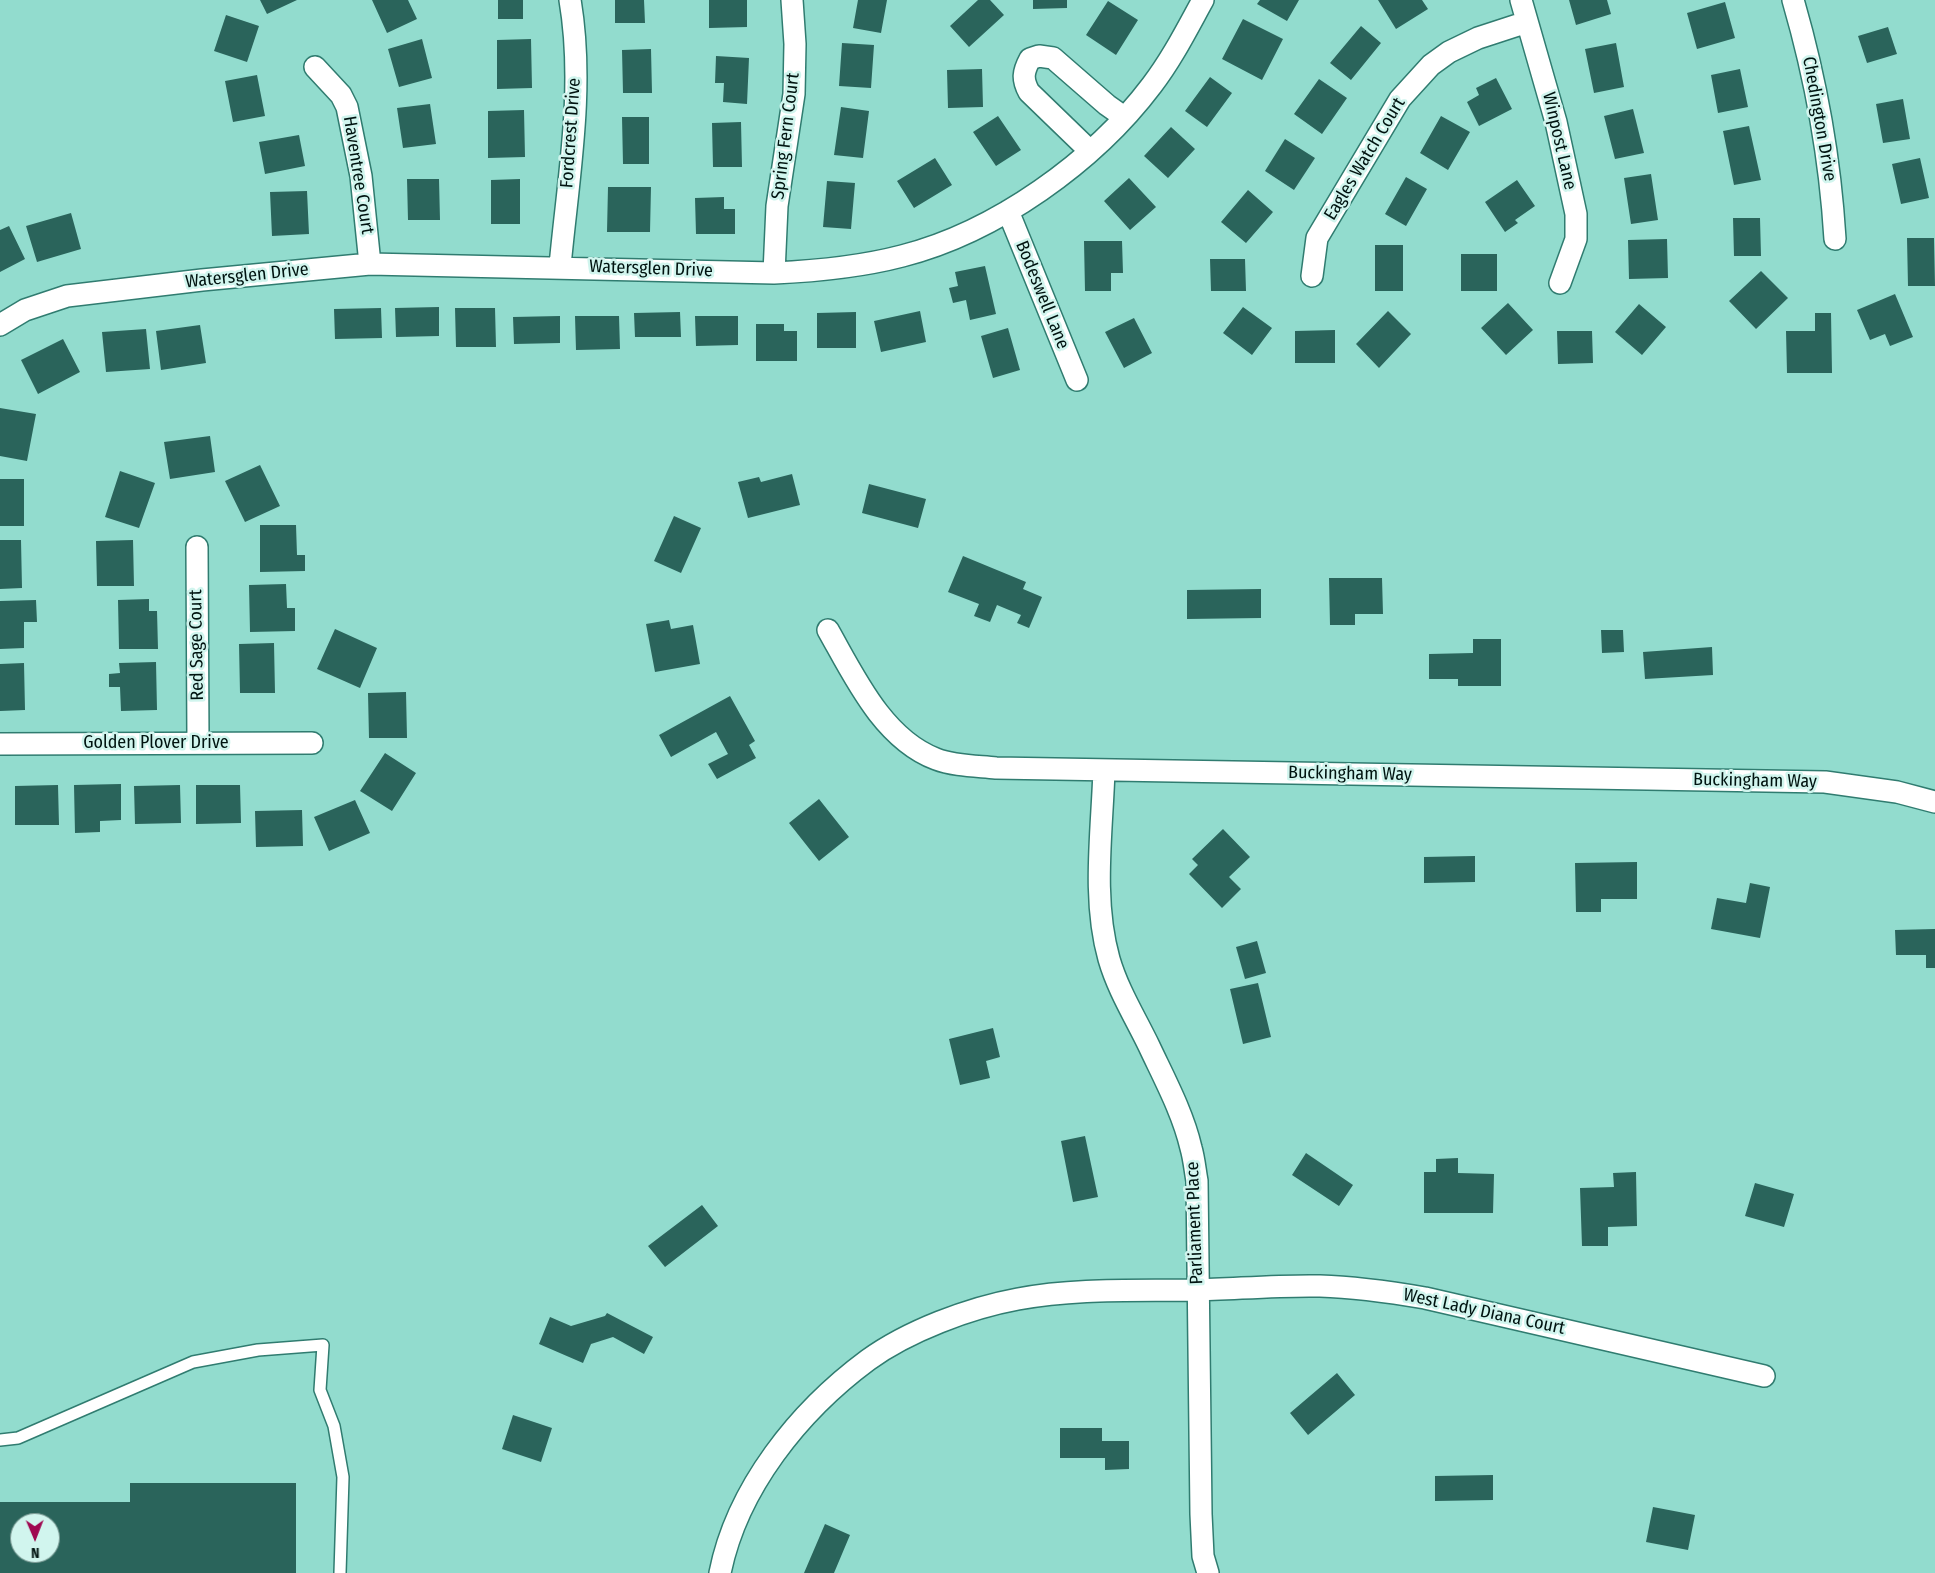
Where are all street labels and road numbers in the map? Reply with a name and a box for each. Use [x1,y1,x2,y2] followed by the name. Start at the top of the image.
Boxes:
[1797,55,1841,183] street label: Chedington Drive
[768,71,804,201] street label: Spring Fern Court
[556,77,586,189] street label: Fordcrest Drive
[1537,90,1581,192] street label: Winpost Lane
[1320,94,1410,224] street label: Eagles Watch Court
[338,114,378,236] street label: Haventree Court
[1010,238,1074,352] street label: Bodeswell Lane
[589,256,713,282] street label: Watersglen Drive
[184,259,310,293] street label: Watersglen Drive
[185,589,209,701] street label: Red Sage Court
[83,732,229,754] street label: Golden Plover Drive
[1288,762,1412,786] street label: Buckingham Way
[1693,769,1817,793] street label: Buckingham Way
[1182,1161,1208,1285] street label: Parliament Place
[1401,1284,1567,1340] street label: West Lady Diana Court

